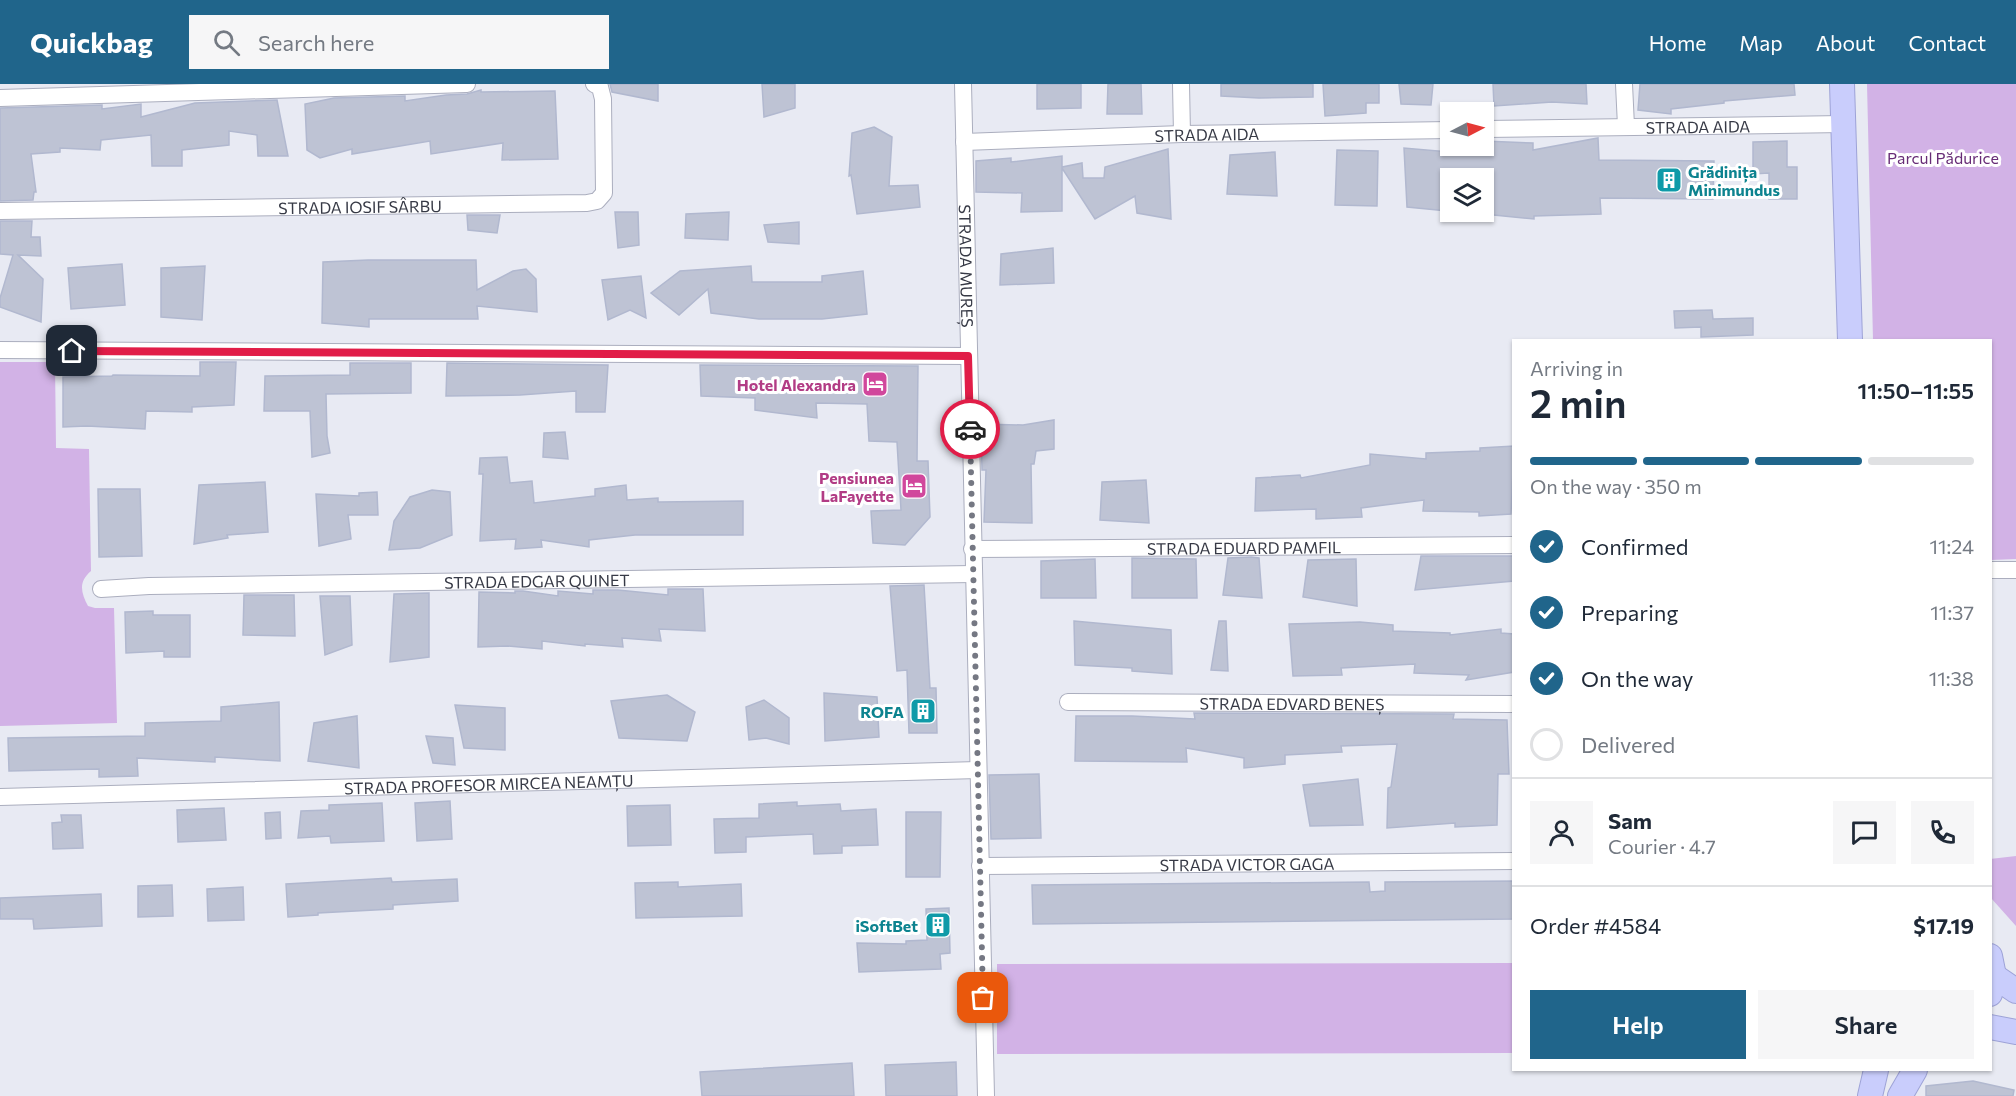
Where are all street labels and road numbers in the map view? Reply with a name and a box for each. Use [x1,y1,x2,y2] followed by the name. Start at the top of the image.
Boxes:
[1646,116,1750,136] street label: STRADA AIDA
[1154,123,1259,144] street label: STRADA AIDA
[278,195,442,217] street label: STRADA IOSIF SÂRBU
[956,204,978,328] street label: STRADA MUREȘ
[1147,537,1341,557] street label: STRADA EDUARD PAMFIL
[444,570,630,591] street label: STRADA EDGAR QUINET
[1200,693,1384,715] street label: STRADA EDVARD BENEȘ
[344,770,634,797] street label: STRADA PROFESOR MIRCEA NEAMȚU
[1159,853,1334,874] street label: STRADA VICTOR GAGA

